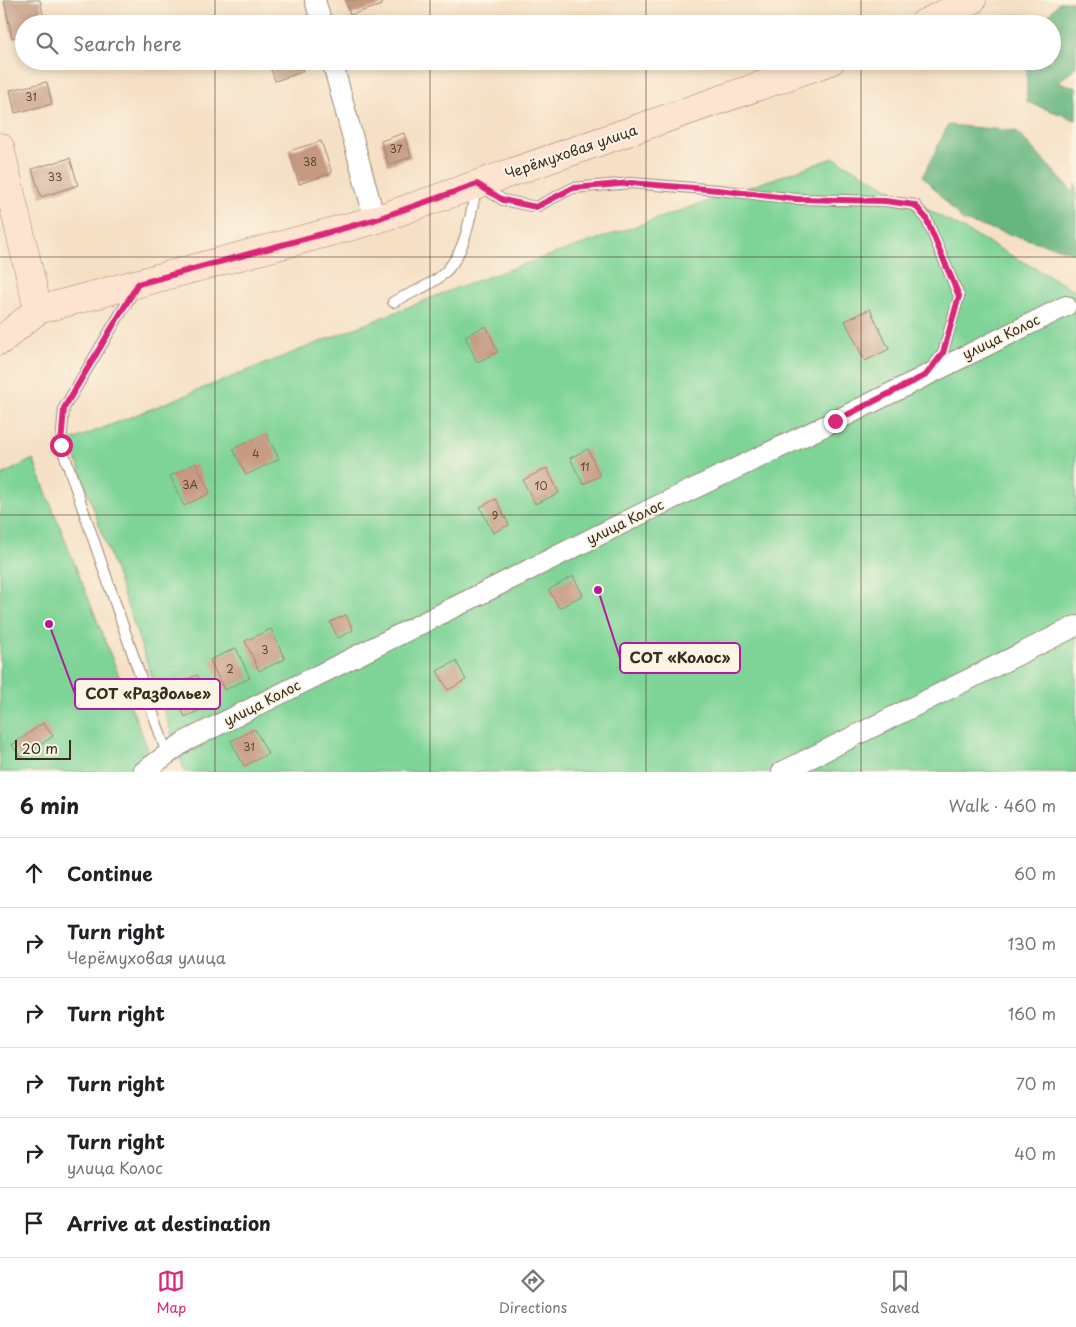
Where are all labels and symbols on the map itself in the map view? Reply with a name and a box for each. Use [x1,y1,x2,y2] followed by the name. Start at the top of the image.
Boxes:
[25,88,37,105] house number: 31
[502,119,640,184] street label: Черёмуховая улица
[390,140,403,157] house number: 37
[303,153,317,170] house number: 38
[48,168,62,185] house number: 33
[959,309,1043,364] street label: улица Колос
[824,410,847,433] route end
[50,434,73,457] route start
[252,445,260,462] house number: 4
[580,458,590,475] house number: 11
[182,476,198,493] house number: 3А
[535,477,547,494] house number: 10
[583,494,667,549] street label: улица Колос
[492,507,498,524] house number: 9
[261,641,269,658] house number: 3
[620,643,740,673] callout: СОТ «Колос»
[630,645,730,668] text: СОТ «Колос»
[226,660,234,677] house number: 2
[220,674,304,731] street label: улица Колос
[75,679,220,709] callout: СОТ «Раздолье»
[85,681,211,704] text: СОТ «Раздолье»
[15,737,71,760] scale bar
[243,738,255,755] house number: 31

